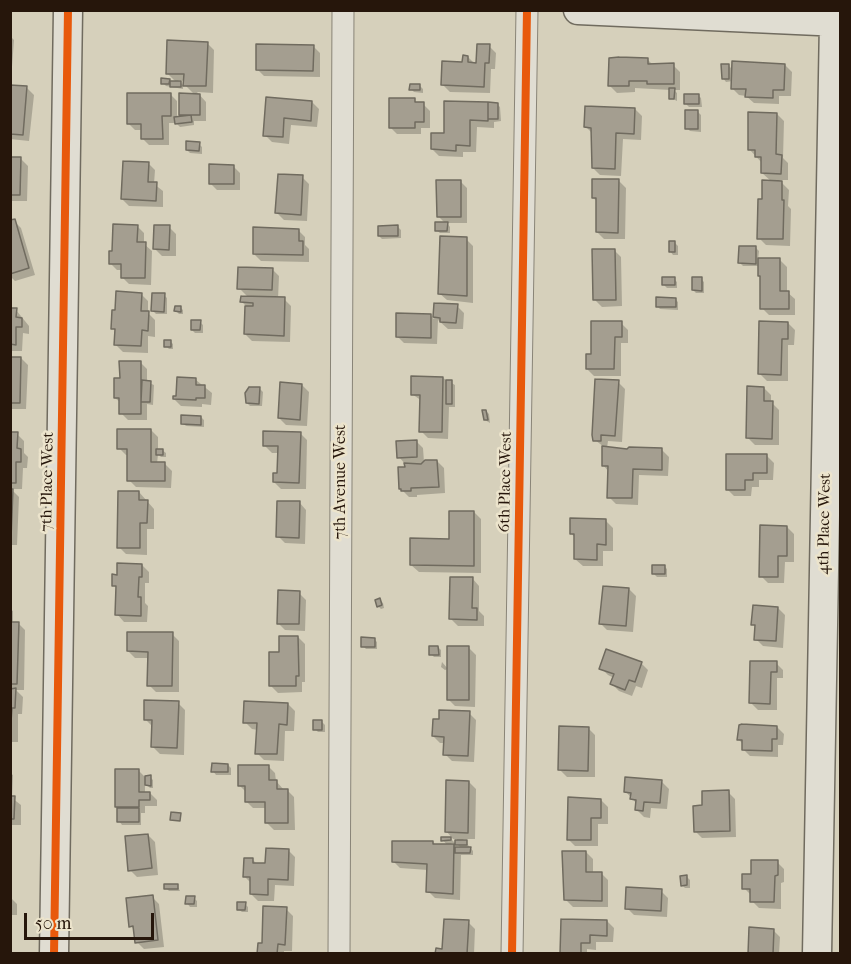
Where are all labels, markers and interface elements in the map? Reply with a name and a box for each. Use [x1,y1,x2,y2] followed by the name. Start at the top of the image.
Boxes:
[331,424,351,540] street label: 7th Avenue West
[496,431,516,533] street label: 6th Place West
[38,432,58,532] street label: 7th Place West
[815,473,835,575] street label: 4th Place West
[27,901,158,939] scale bar
[35,913,71,934] text: 50 m

